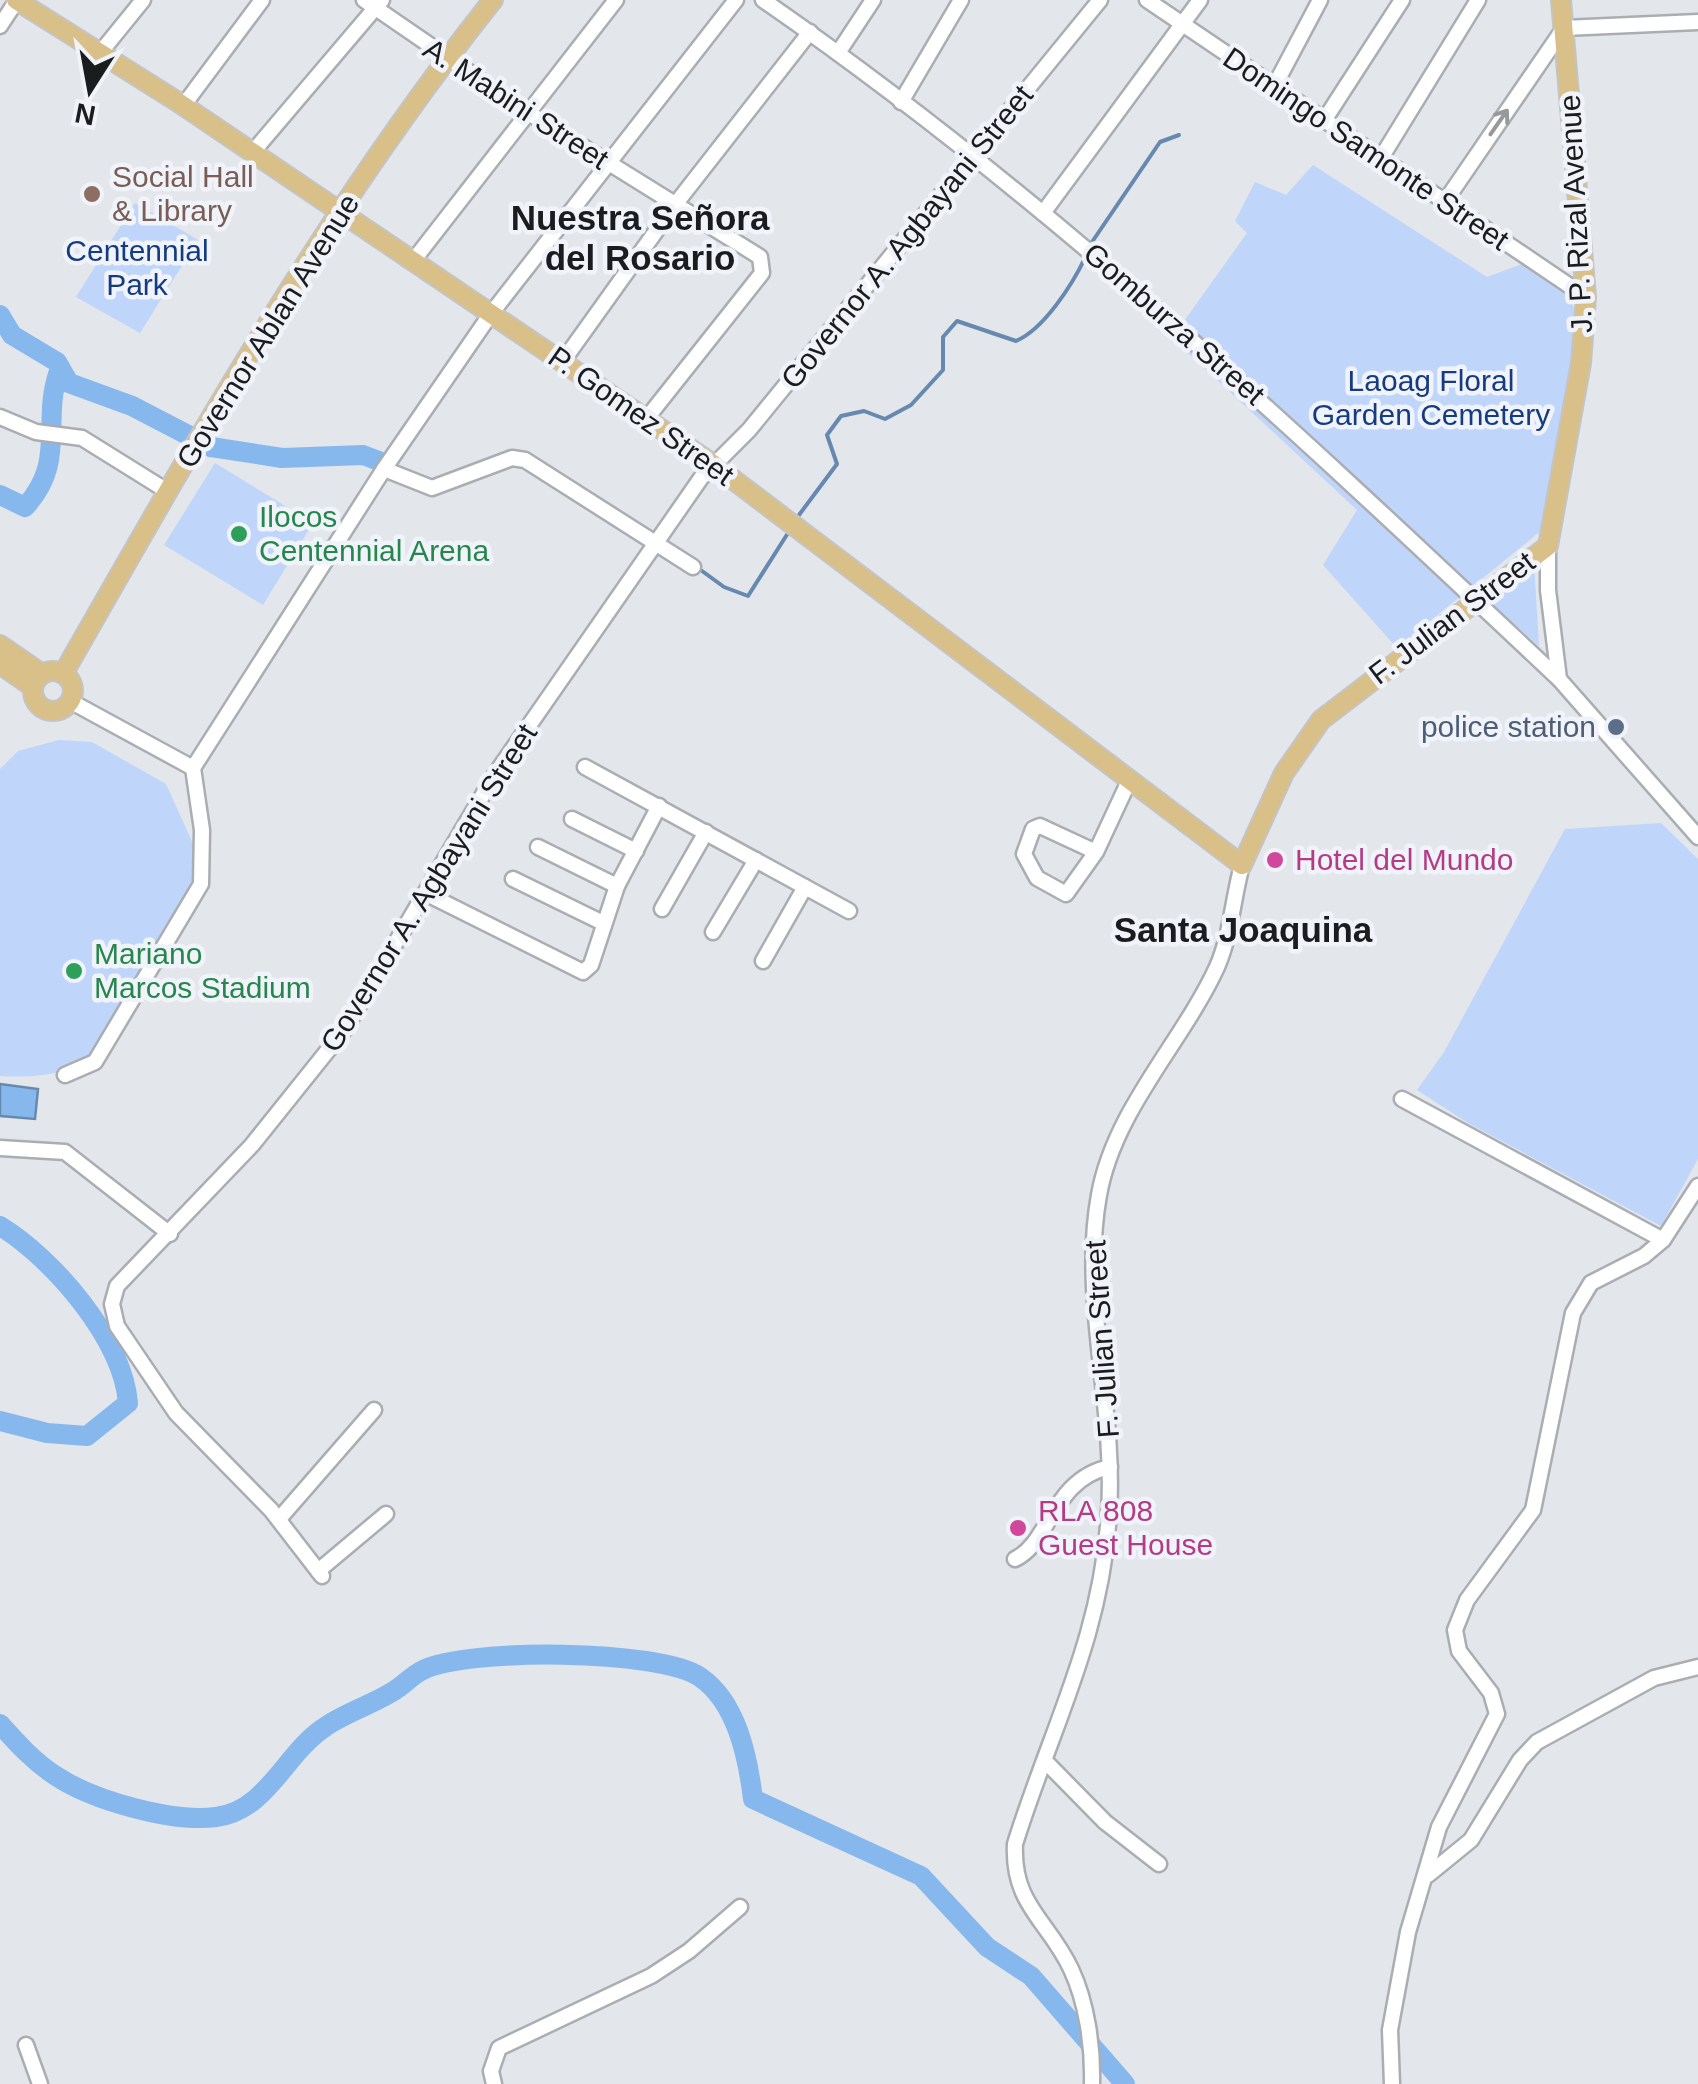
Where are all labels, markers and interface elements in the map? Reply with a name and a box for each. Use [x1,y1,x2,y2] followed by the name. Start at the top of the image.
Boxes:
[418,32,615,176] street label: A. Mabini Street
[40,40,140,140] north arrow
[1217,41,1516,257] street label: Domingo Samonte Street
[774,78,1039,395] street label: Governor A. Agbayani Street
[1553,94,1598,334] street label: J. P. Rizal Avenue
[72,97,98,131] text: N
[1488,109,1509,137] one-way arrow
[112,160,254,227] place label: Social Hall & Library
[81,183,103,205] marker: Social Hall & Library
[170,188,365,474] street label: Governor Ablan Avenue
[511,198,770,277] district label: Nuestra Señora del Rosario
[65,234,209,301] park label: Centennial Park
[1077,236,1272,411] street label: Gomburza Street
[543,340,741,492] street label: P. Gomez Street
[1312,364,1550,431] park label: Laoag Floral Garden Cemetery
[259,500,489,567] place label: Ilocos Centennial Arena
[228,523,250,545] marker: Ilocos Centennial Arena
[1363,544,1541,690] street label: F. Julian Street
[1421,710,1596,743] place label: police station
[1605,716,1627,738] marker: police station
[314,717,544,1058] street label: Governor A. Agbayani Street
[1295,843,1513,876] place label: Hotel del Mundo
[1264,849,1286,871] marker: Hotel del Mundo
[1114,910,1373,949] district label: Santa Joaquina
[94,937,311,1004] place label: Mariano Marcos Stadium
[63,960,85,982] marker: Mariano Marcos Stadium
[1078,1238,1125,1439] street label: F. Julian Street
[1038,1494,1213,1561] place label: RLA 808 Guest House
[1007,1517,1029,1539] marker: RLA 808 Guest House

